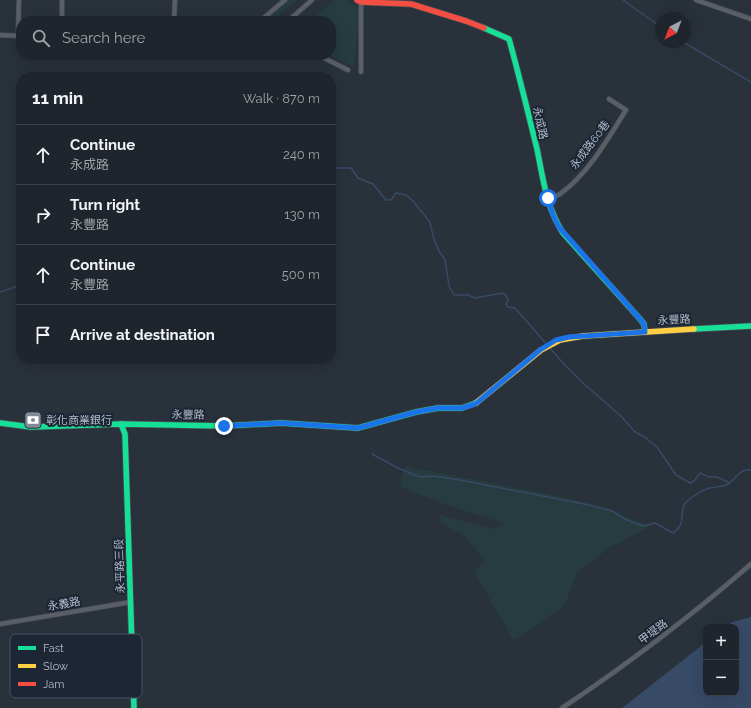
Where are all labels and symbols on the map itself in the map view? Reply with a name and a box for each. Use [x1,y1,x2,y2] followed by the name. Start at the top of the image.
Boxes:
[655,12,691,48] north arrow
[530,105,550,141] street label: 永成路
[568,118,612,172] street label: 永成路60巷
[539,189,557,207] route start
[657,313,691,327] street label: 永豐路
[171,408,205,422] street label: 永豐路
[23,410,43,430] bank icon: 彰化商業銀行
[46,414,112,427] place label: 彰化商業銀行
[215,417,233,435] route end
[113,538,127,594] street label: 永平路三段
[47,595,81,613] street label: 永義路
[636,617,670,647] street label: 甲堤路
[10,634,142,698] legend
[43,642,64,655] text: Fast
[43,660,68,673] text: Slow
[43,678,64,691] text: Jam

